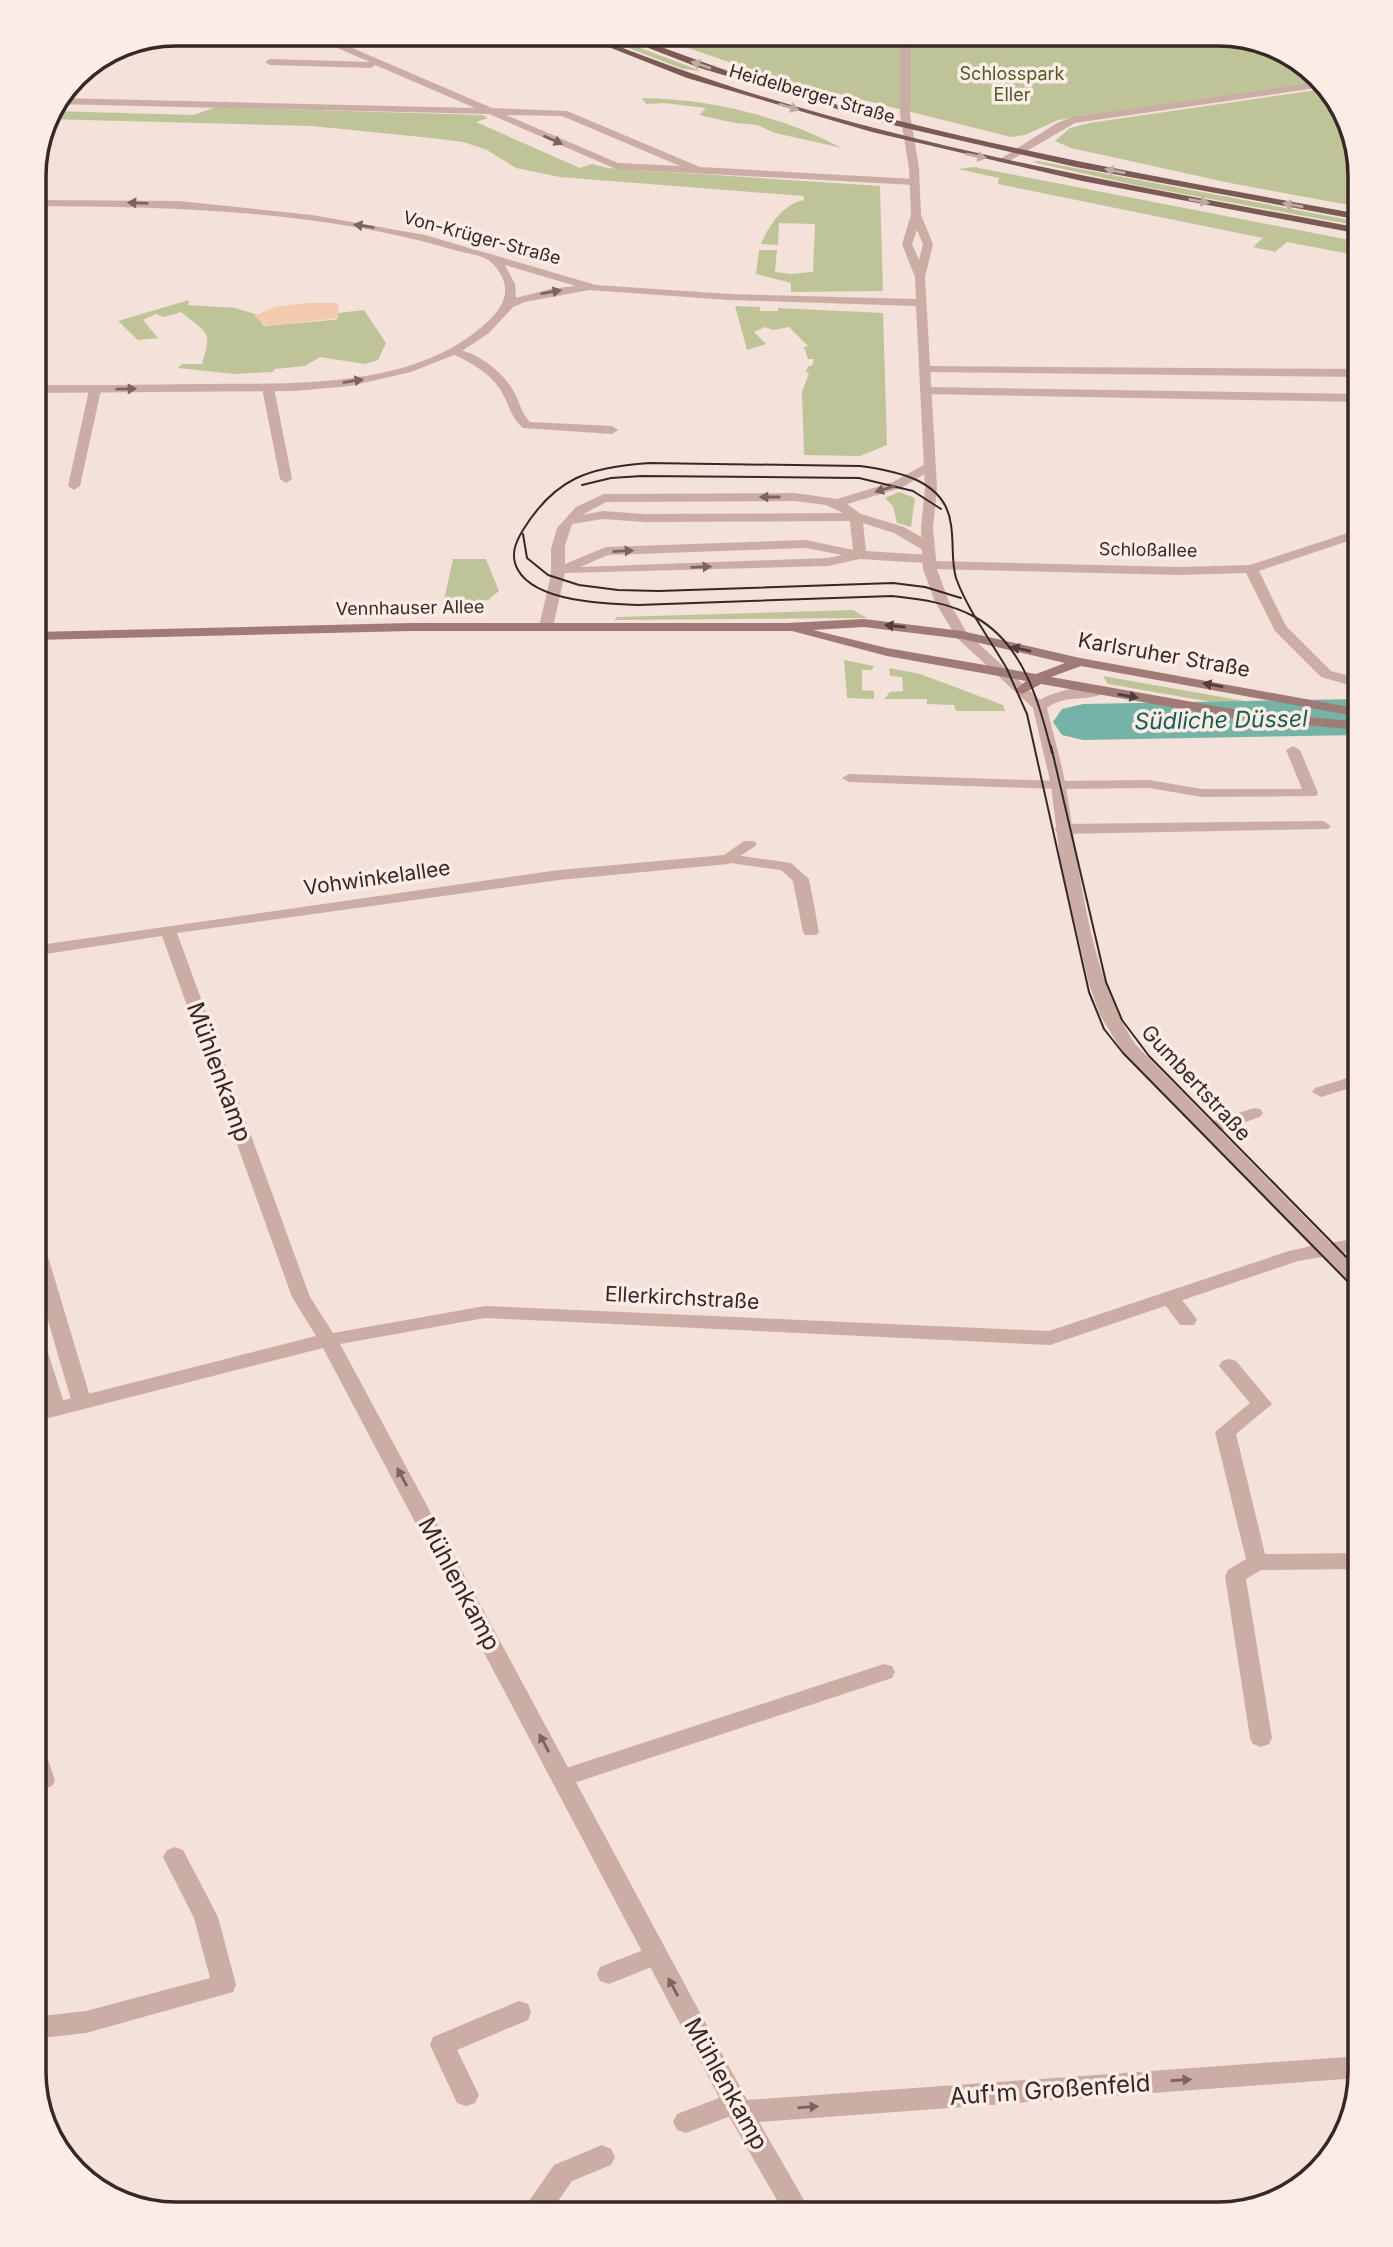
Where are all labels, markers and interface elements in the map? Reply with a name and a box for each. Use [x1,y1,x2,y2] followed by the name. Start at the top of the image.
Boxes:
[690,59,711,70] one-way arrow
[727,60,897,127] street label: Heidelberger Straße
[960,63,1065,105] park label: Schlosspark Eller
[779,102,800,112] one-way arrow
[543,134,563,146] one-way arrow
[966,150,988,161] one-way arrow
[1104,165,1126,176] one-way arrow
[1188,196,1210,207] one-way arrow
[126,198,148,209] one-way arrow
[1282,199,1304,210] one-way arrow
[401,206,563,269] street label: Von-Krüger-Straße
[353,220,375,231] one-way arrow
[540,286,562,297] one-way arrow
[342,375,364,386] one-way arrow
[115,384,137,395] one-way arrow
[874,484,895,494] one-way arrow
[758,491,780,503] one-way arrow
[1099,538,1197,561] street label: Schloßallee
[613,545,635,556] one-way arrow
[690,562,712,573] one-way arrow
[336,596,484,619] street label: Vennhauser Allee
[884,620,906,631] one-way arrow
[1076,627,1252,682] street label: Karlsruher Straße
[1010,643,1032,654] one-way arrow
[1202,680,1224,691] one-way arrow
[1117,691,1139,702] one-way arrow
[1134,704,1308,736] water label: Südliche Düssel
[302,855,452,900] street label: Vohwinkelallee
[181,998,258,1146] street label: Mühlenkamp
[1136,1020,1256,1146] street label: Gumbertstraße
[604,1281,760,1314] street label: Ellerkirchstraße
[396,1468,408,1487] one-way arrow
[412,1512,507,1655] street label: Mühlenkamp
[538,1733,549,1753] one-way arrow
[667,1977,679,1997] one-way arrow
[678,2013,775,2155] street label: Mühlenkamp
[949,2068,1151,2111] street label: Auf'm Großenfeld
[1171,2074,1193,2085] one-way arrow
[797,2101,819,2112] one-way arrow

